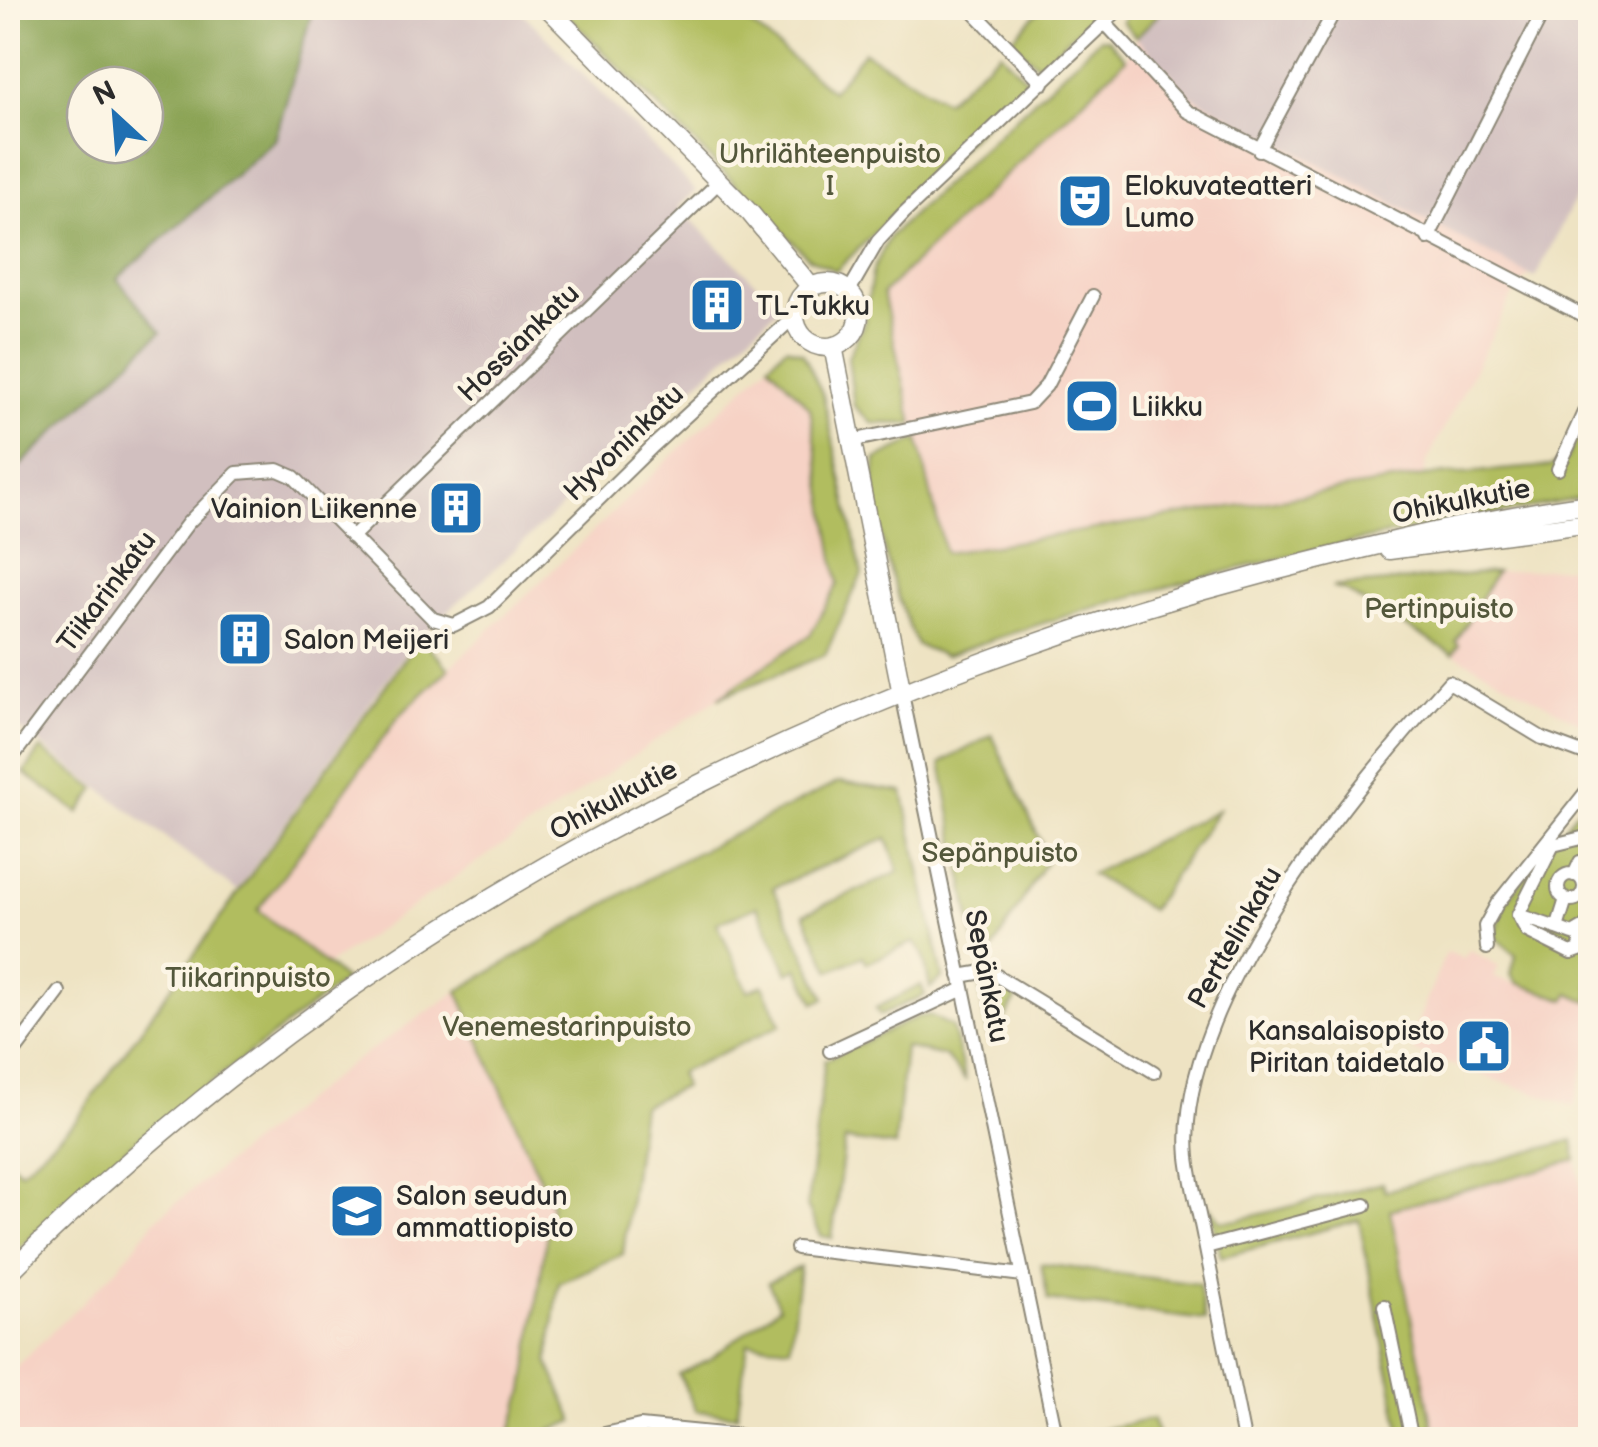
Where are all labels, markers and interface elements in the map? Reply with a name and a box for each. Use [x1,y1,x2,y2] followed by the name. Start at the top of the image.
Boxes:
[65,65,165,165] north arrow
[88,74,121,113] text: N
[719,138,941,203] park label: Uhrilähteenpuisto I
[1124,170,1312,235] place label: Elokuvateatteri Lumo
[1055,171,1115,231] theatre icon: Elokuvateatteri Lumo
[687,275,747,335] building icon: TL-Tukku
[452,277,586,409] street label: Hossiankatu
[756,290,870,323] place label: TL-Tukku
[1062,376,1122,436] sports icon: Liikku
[557,378,691,508] street label: Hyvoninkatu
[1131,391,1203,424] place label: Liikku
[1390,472,1533,531] street label: Ohikulkutie
[426,478,486,538] building icon: Vainion Liikenne
[211,493,417,526] place label: Vainion Liikenne
[51,525,164,659] street label: Tiikarinkatu
[1364,593,1514,626] park label: Pertinpuisto
[215,609,275,669] building icon: Salon Meijeri
[284,624,449,657] place label: Salon Meijeri
[544,753,683,848] street label: Ohikulkutie
[921,837,1079,870] park label: Sepänpuisto
[1181,861,1289,1015] street label: Perttelinkatu
[957,907,1016,1045] street label: Sepänkatu
[165,962,331,995] park label: Tiikarinpuisto
[442,1011,692,1044] park label: Venemestarinpuisto
[1247,1015,1445,1080] place label: Kansalaisopisto Piritan taidetalo
[1454,1016,1514,1076] public building icon: Kansalaisopisto Piritan taidetalo
[396,1180,574,1245] place label: Salon seudun ammattiopisto
[327,1181,387,1241] school or university icon: Salon seudun ammattiopisto

